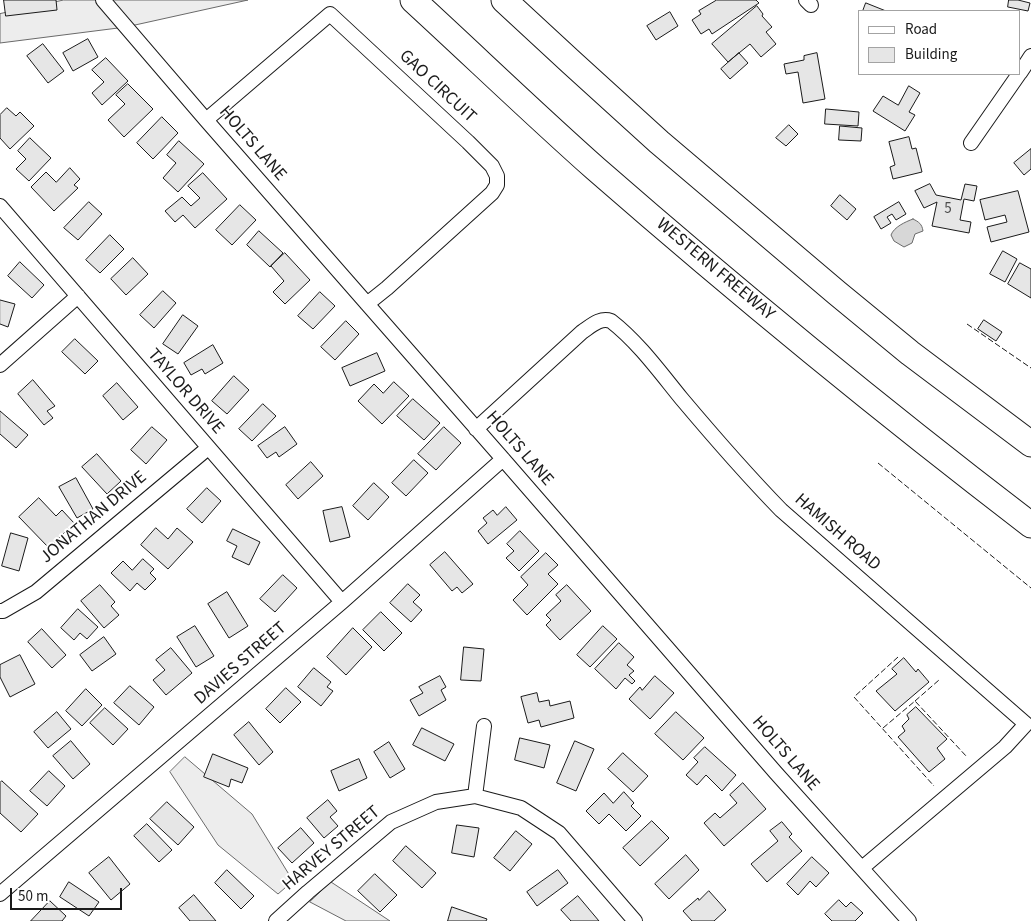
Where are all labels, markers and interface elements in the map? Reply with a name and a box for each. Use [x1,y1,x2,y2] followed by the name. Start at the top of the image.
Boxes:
[858,10,1021,75] legend
[905,19,937,40] text: Road
[905,44,957,65] text: Building
[394,46,480,128] street label: GAO CIRCUIT
[214,102,290,186] street label: HOLTS LANE
[944,201,952,219] house number: 5
[651,214,779,326] street label: WESTERN FREEWAY
[142,345,228,439] street label: TAYLOR DRIVE
[481,407,557,491] street label: HOLTS LANE
[36,467,152,569] street label: JONATHAN DRIVE
[789,490,885,576] street label: HAMISH ROAD
[191,618,291,710] street label: DAVIES STREET
[747,712,823,796] street label: HOLTS LANE
[279,802,385,896] street label: HARVEY STREET
[12,878,125,910] scale bar
[18,886,48,907] text: 50 m

